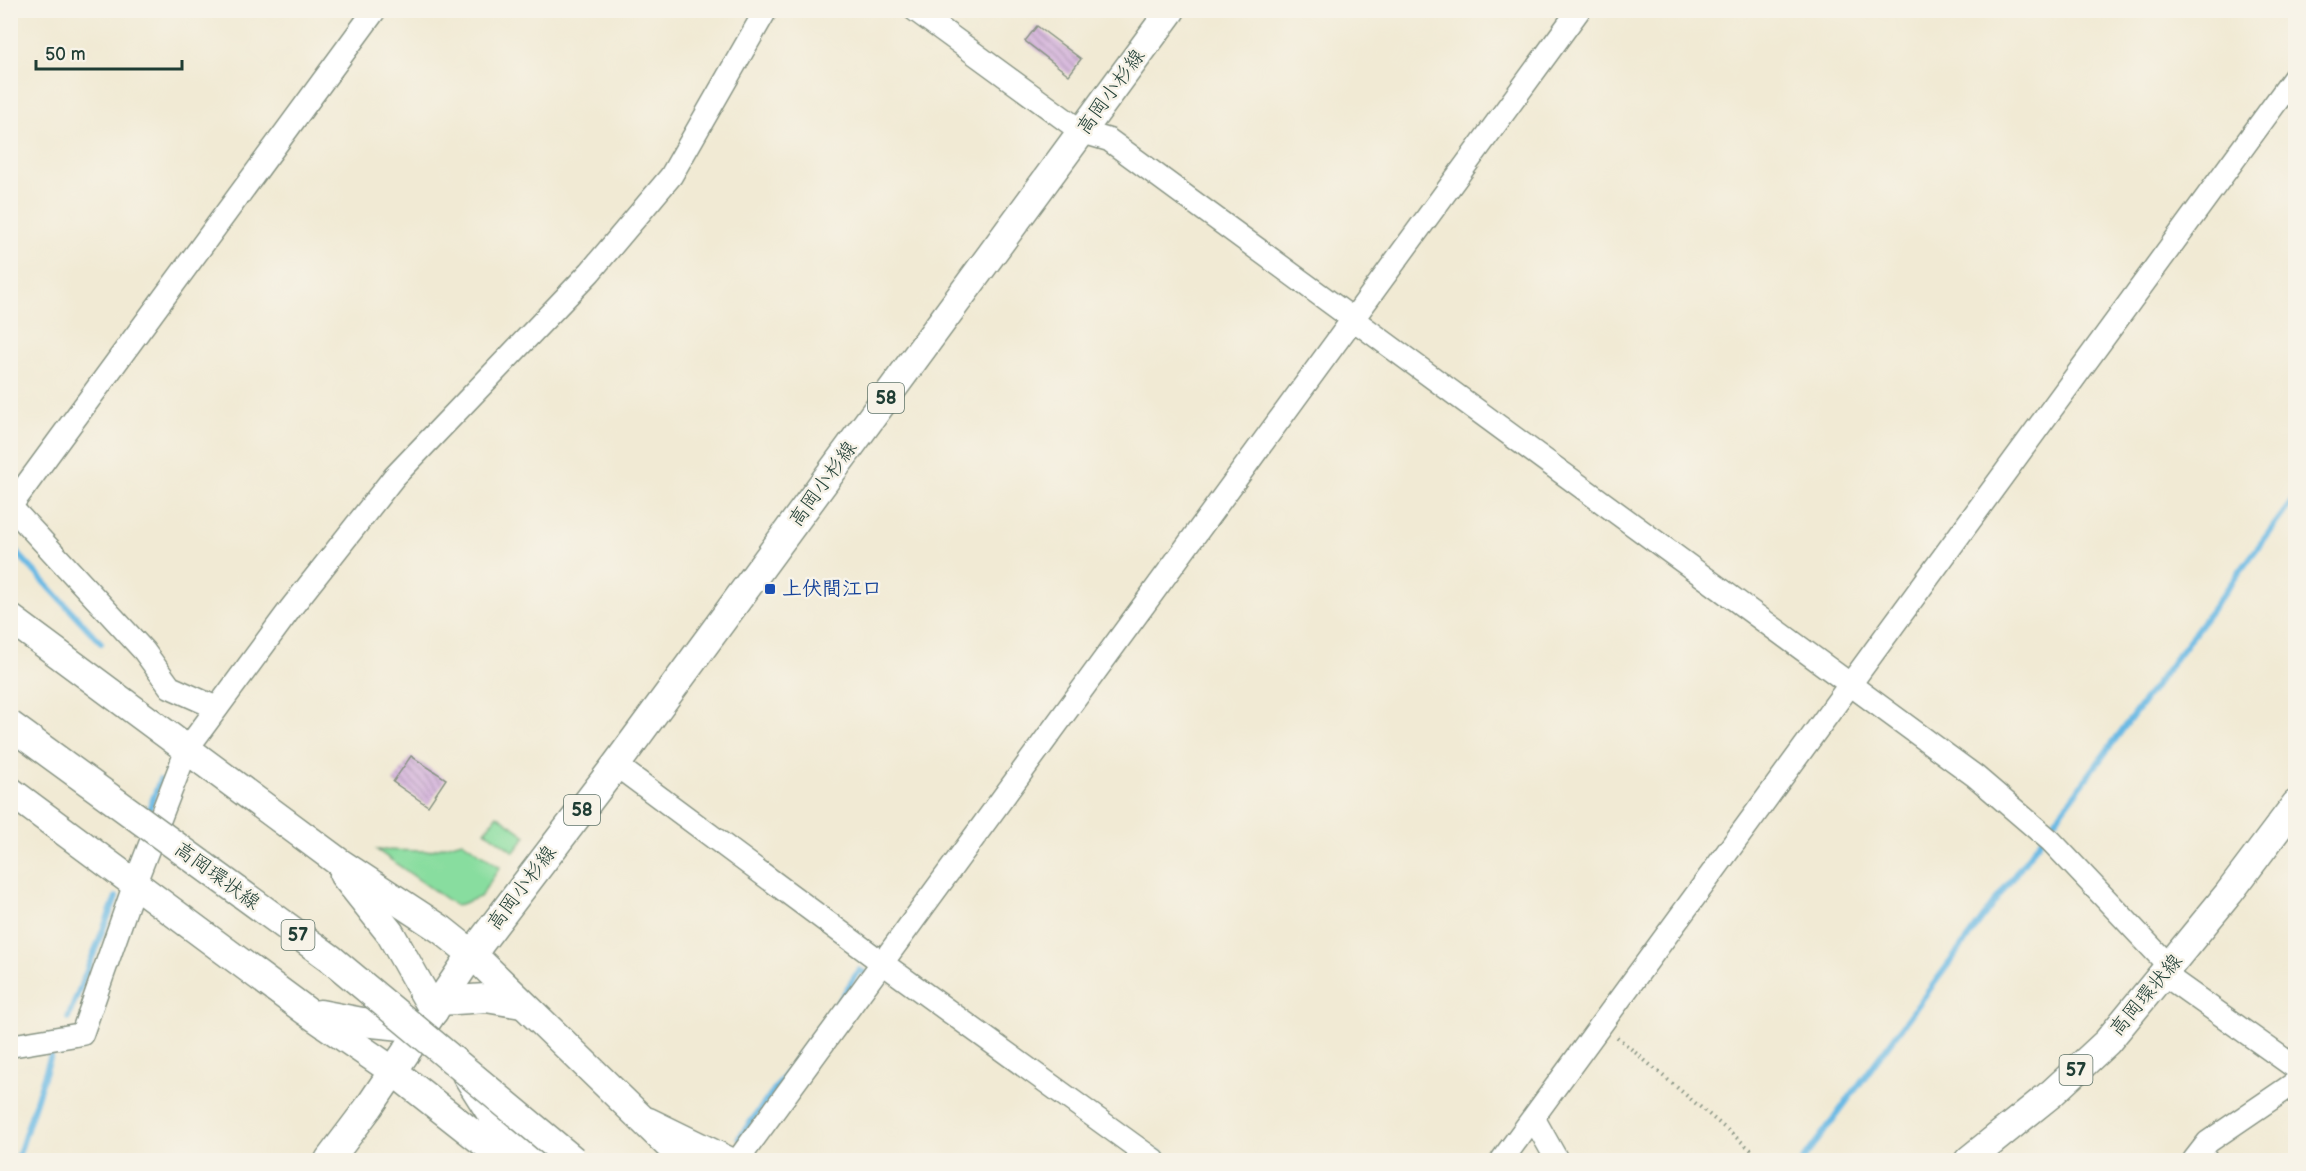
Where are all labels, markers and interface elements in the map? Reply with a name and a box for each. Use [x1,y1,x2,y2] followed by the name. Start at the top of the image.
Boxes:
[36,33,182,71] scale bar
[45,44,86,65] text: 50 m
[1072,44,1150,140] street label: 高岡小杉線
[868,383,904,413] road number: 58
[784,436,862,532] street label: 高岡小杉線
[782,577,882,601] place label: 上伏間江口
[763,582,777,596] marker: 上伏間江口
[564,795,600,825] road number: 58
[169,837,265,915] street label: 高岡環状線
[482,841,562,935] street label: 高岡小杉線
[282,920,314,950] road number: 57
[2105,949,2187,1041] street label: 高岡環状線
[2060,1055,2092,1085] road number: 57

